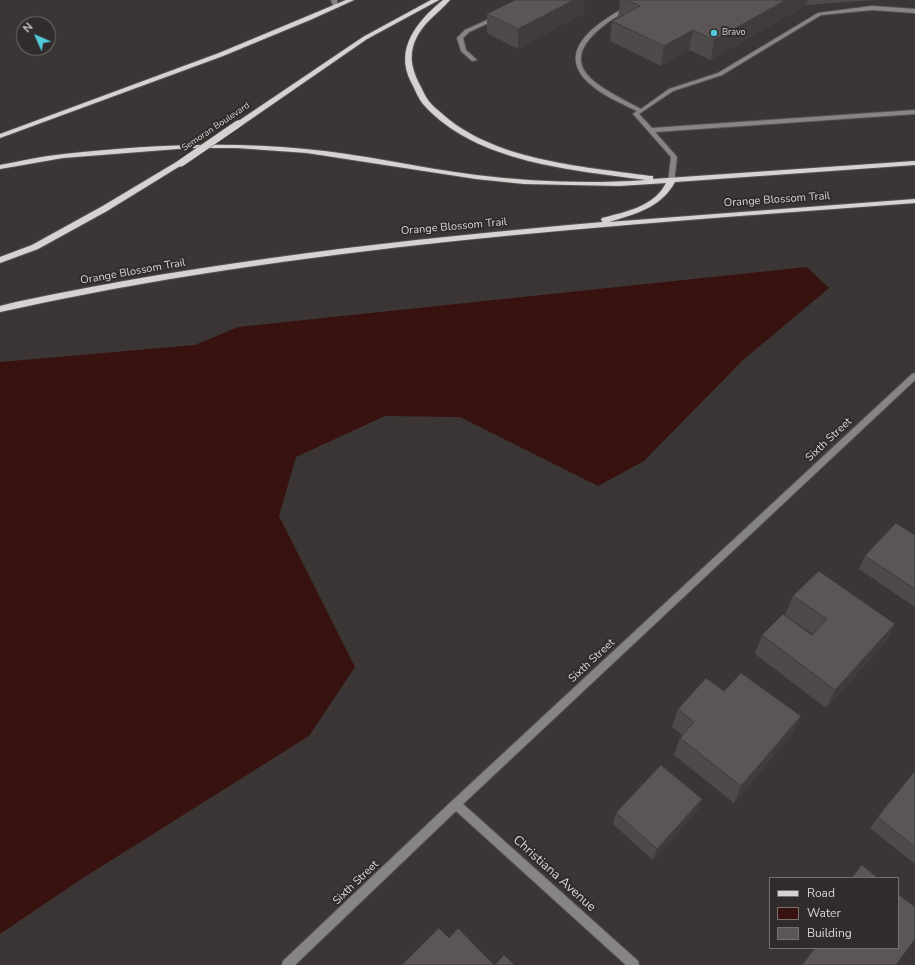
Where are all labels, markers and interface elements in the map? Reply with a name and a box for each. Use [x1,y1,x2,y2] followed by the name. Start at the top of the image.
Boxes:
[16,16,56,56] north arrow
[20,20,36,36] text: N
[709,28,719,38] marker: Bravo
[722,28,746,38] place label: Bravo
[180,100,252,154] street label: Semoran Boulevard
[723,190,831,210] street label: Orange Blossom Trail
[400,216,508,238] street label: Orange Blossom Trail
[79,256,187,288] street label: Orange Blossom Trail
[803,415,855,465] street label: Sixth Street
[566,636,618,686] street label: Sixth Street
[509,833,599,915] street label: Christiana Avenue
[331,858,381,908] street label: Sixth Street
[769,877,899,949] legend
[807,885,835,901] text: Road
[807,905,841,921] text: Water
[807,925,852,941] text: Building

